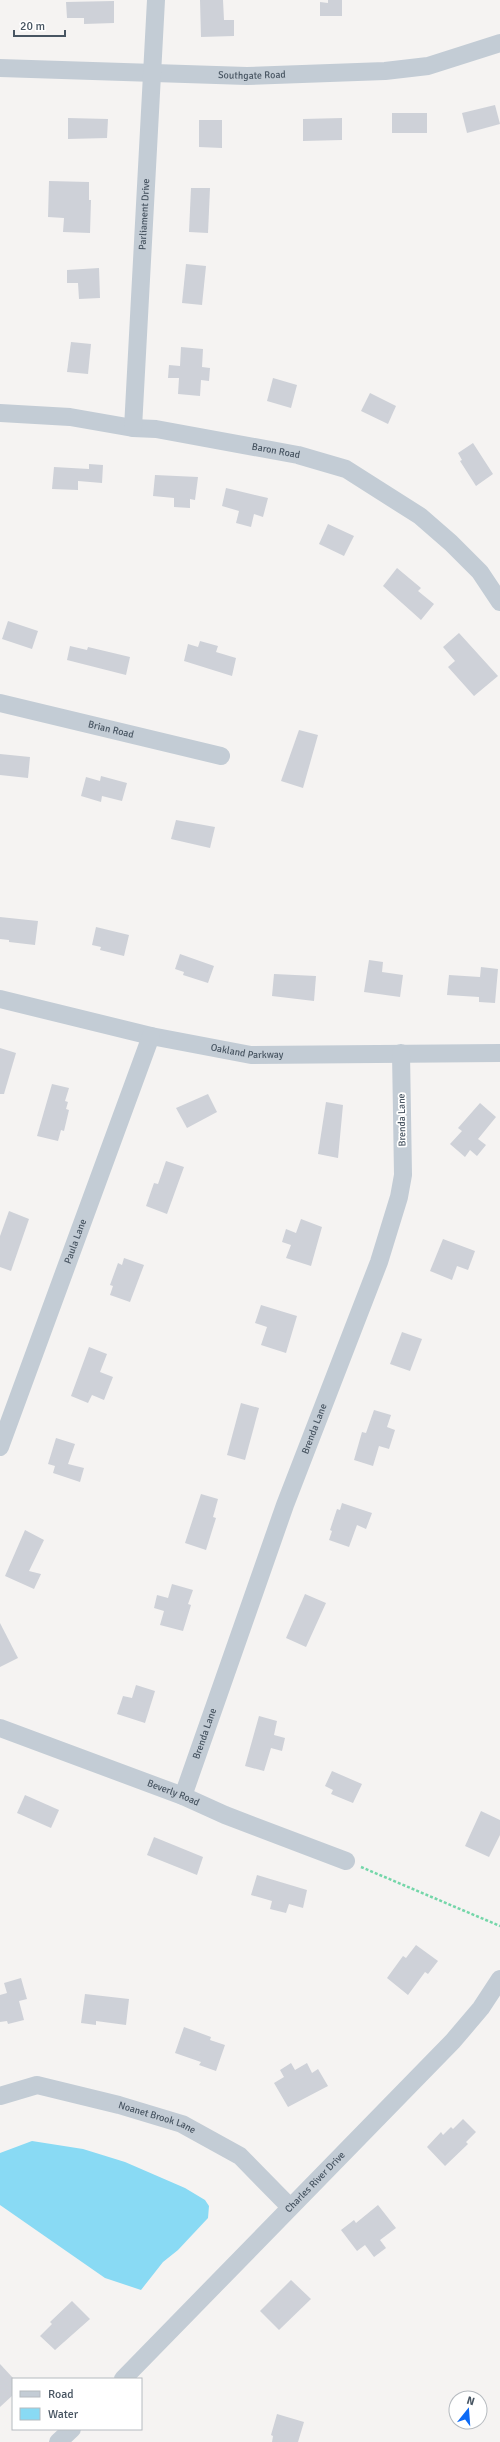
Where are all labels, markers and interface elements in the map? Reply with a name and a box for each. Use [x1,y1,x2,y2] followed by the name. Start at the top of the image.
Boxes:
[14,12,65,38] scale bar
[20,19,45,34] text: 20 m
[218,69,286,82] street label: Southgate Road
[137,178,152,250] street label: Parliament Drive
[251,441,301,461] street label: Baron Road
[87,718,135,741] street label: Brian Road
[210,1041,284,1061] street label: Oakland Parkway
[396,1093,408,1147] street label: Brenda Lane
[62,1217,89,1266] street label: Paula Lane
[299,1402,330,1456] street label: Brenda Lane
[190,1707,219,1761] street label: Brenda Lane
[145,1777,201,1809] street label: Beverly Road
[117,2099,198,2136] street label: Noanet Brook Lane
[282,2149,348,2215] street label: Charles River Drive
[12,2378,142,2430] legend
[48,2387,74,2402] text: Road
[448,2390,488,2430] north arrow
[465,2394,476,2408] text: N
[48,2407,79,2422] text: Water

